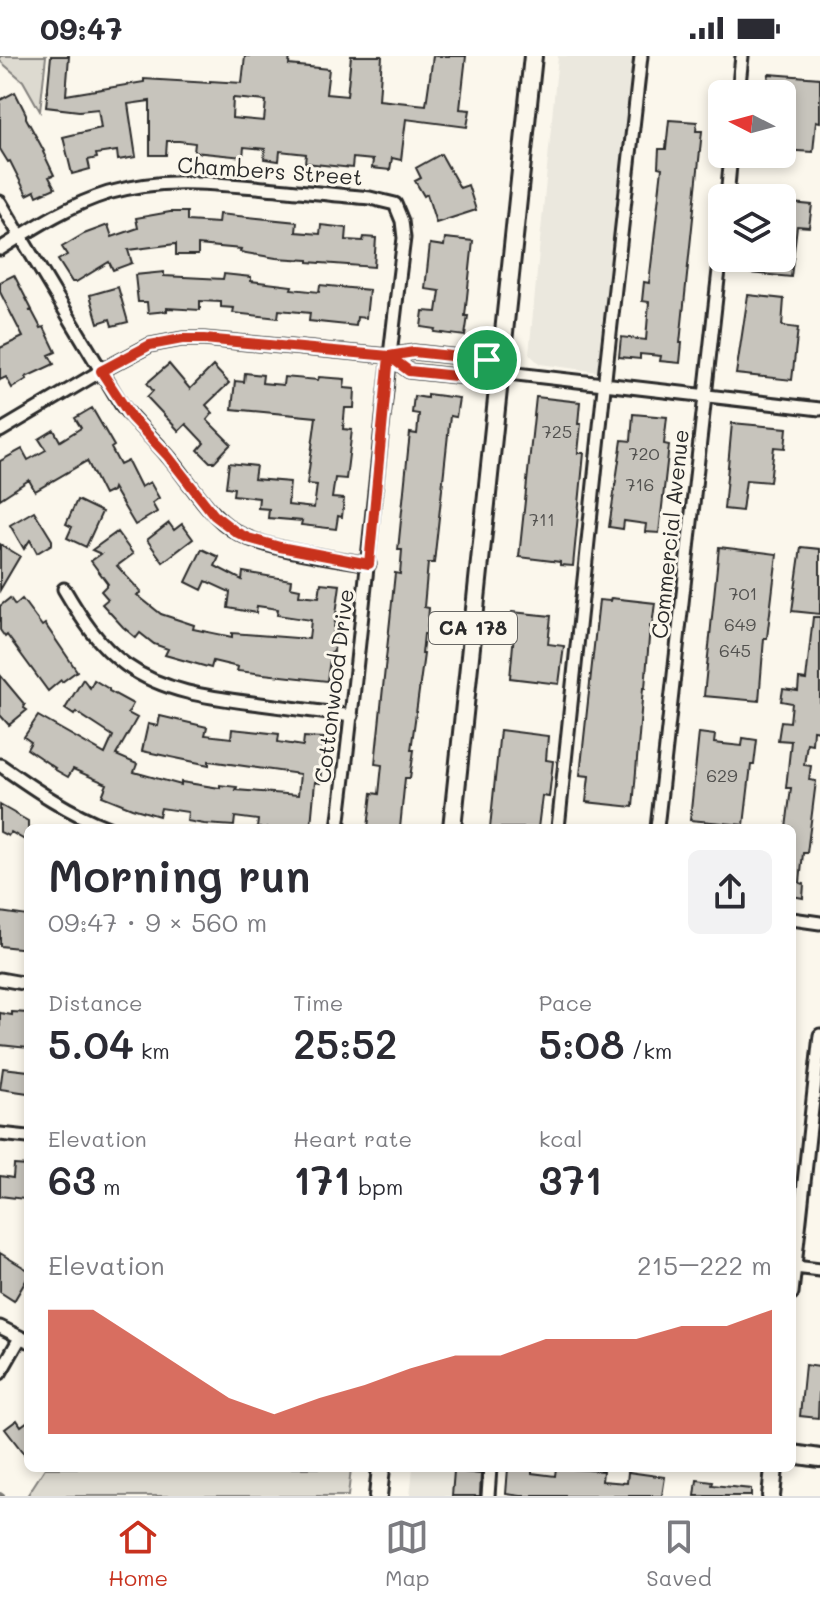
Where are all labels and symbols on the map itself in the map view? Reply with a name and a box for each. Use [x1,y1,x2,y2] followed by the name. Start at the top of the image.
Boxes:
[708,80,796,168] north arrow
[176,150,364,191] street label: Chambers Street
[453,326,521,394] pin
[542,419,572,443] house number: 725
[644,428,695,640] street label: Commercial Avenue
[628,441,660,465] house number: 720
[626,472,654,496] house number: 716
[529,507,555,531] house number: 711
[728,581,758,605] house number: 701
[307,587,360,785] street label: Cottonwood Drive
[429,612,517,644] road number: CA 178
[724,612,756,636] house number: 649
[719,638,751,662] house number: 645
[706,763,738,787] house number: 629

